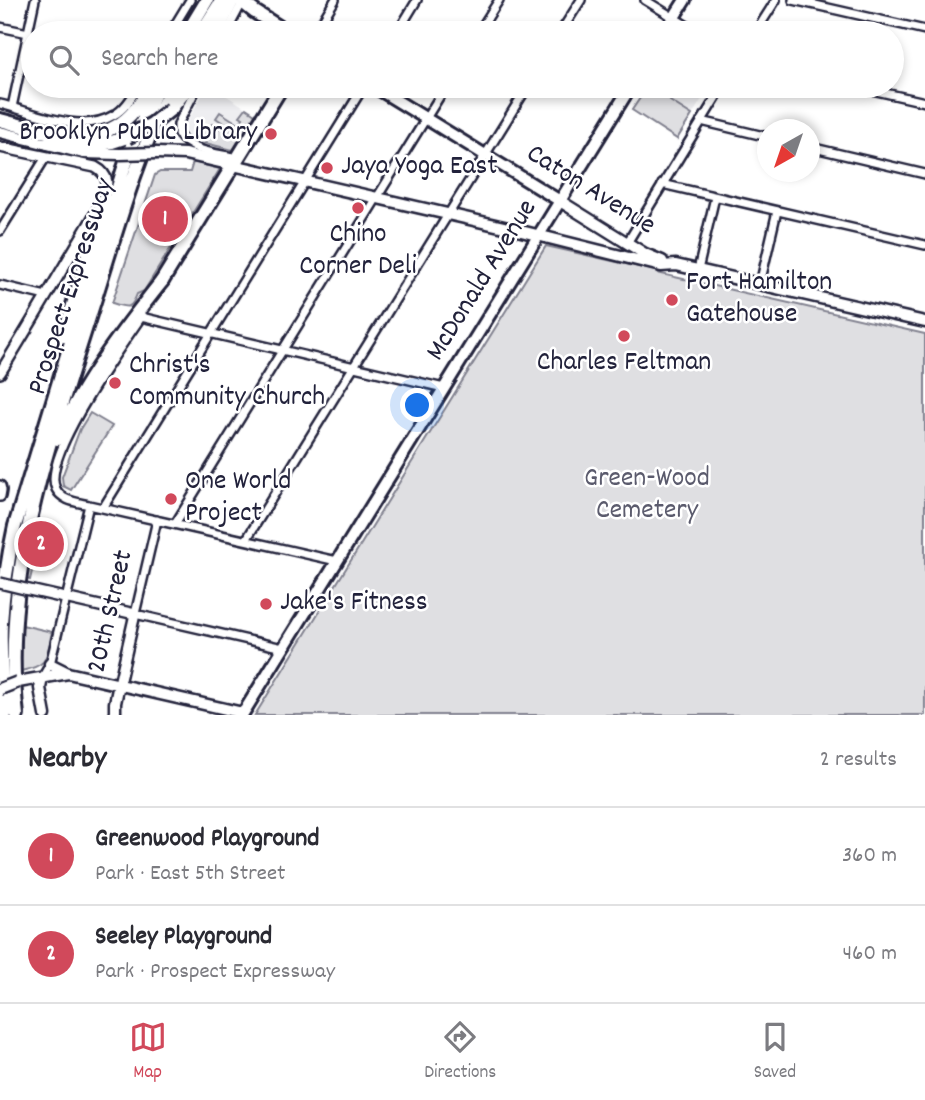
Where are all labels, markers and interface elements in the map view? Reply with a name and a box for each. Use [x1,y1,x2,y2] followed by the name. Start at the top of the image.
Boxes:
[21,21,904,98] search box
[45,41,83,79] icon: search
[101,41,219,78] text: Search here
[19,114,258,154] place label: Brooklyn Public Library
[757,119,820,182] north arrow
[263,126,279,142] marker: Brooklyn Public Library
[518,135,662,247] street label: Caton Avenue
[341,148,498,188] place label: Jaya Yoga East
[319,160,335,176] marker: Jaya Yoga East
[19,173,127,400] street label: Prospect Expressway
[142,193,188,245] pin: 1
[417,193,549,369] street label: McDonald Avenue
[350,200,366,216] marker: Chino Corner Deli
[299,216,417,288] place label: Chino Corner Deli
[686,264,832,336] place label: Fort Hamilton Gatehouse
[664,292,680,308] marker: Fort Hamilton Gatehouse
[616,328,632,344] marker: Charles Feltman
[537,344,711,384] place label: Charles Feltman
[129,347,325,419] place label: Christ's Community Church
[107,375,123,391] marker: Christ's Community Church
[400,388,434,422] your location
[584,460,710,532] park label: Green-Wood Cemetery
[185,463,291,535] place label: One World Project
[163,491,179,507] marker: One World Project
[18,518,64,570] pin: 2
[78,547,146,677] street label: 20th Street
[280,584,428,624] place label: Jake's Fitness
[258,596,274,612] marker: Jake's Fitness
[28,739,106,782] text: Nearby
[820,744,897,777] text: 2 results
[95,821,319,858] text: Greenwood Playground
[48,840,54,873] text: 1
[842,840,897,873] text: 360 m
[95,858,286,891] text: Park · East 5th Street
[95,919,272,956] text: Seeley Playground
[46,938,56,971] text: 2
[843,938,897,971] text: 460 m
[95,956,335,989] text: Park · Prospect Expressway
[129,1018,167,1087] tab: Map
[424,1018,496,1087] tab: Directions
[754,1018,796,1087] tab: Saved

